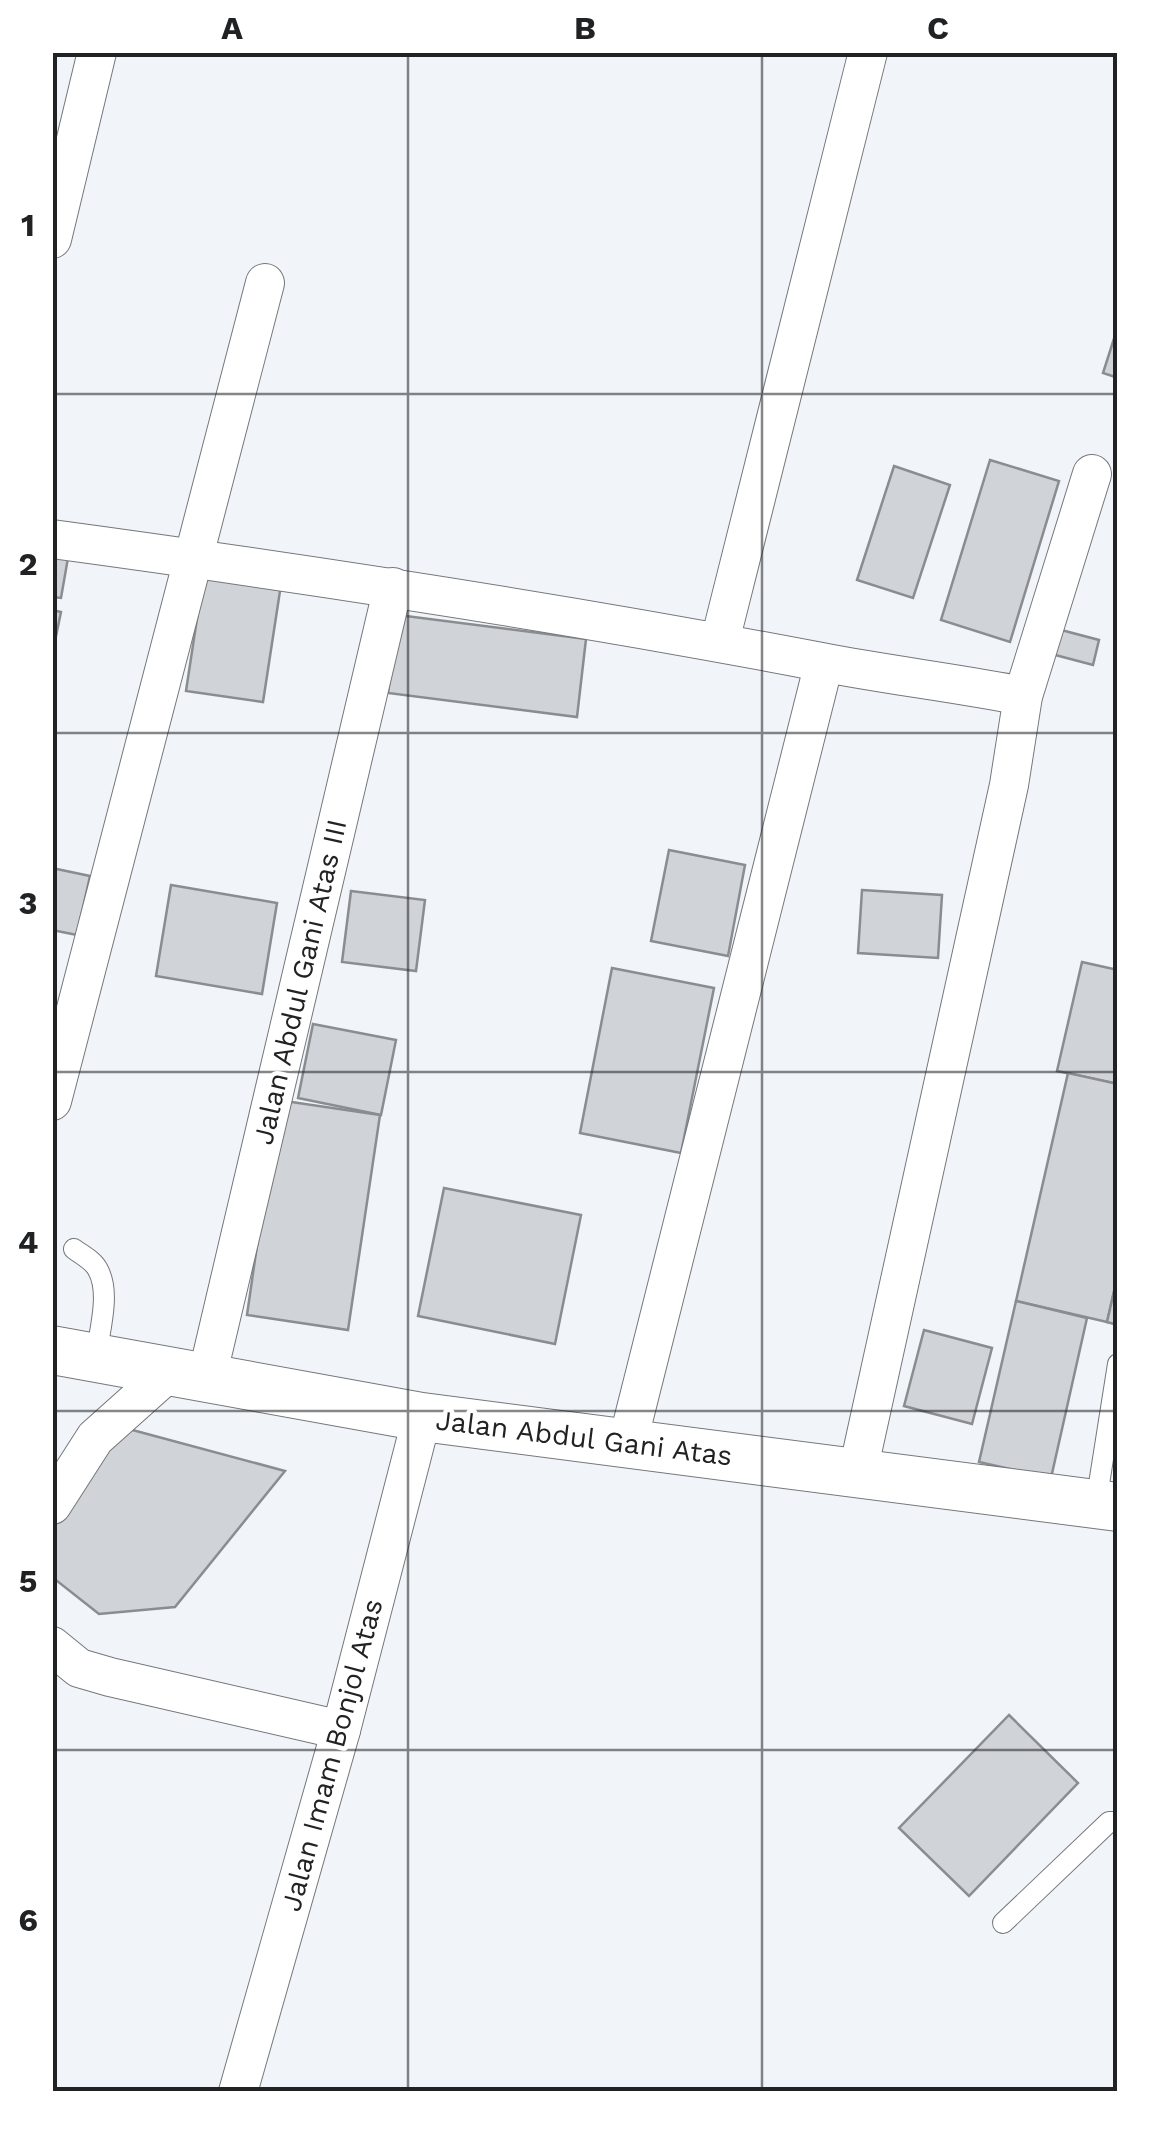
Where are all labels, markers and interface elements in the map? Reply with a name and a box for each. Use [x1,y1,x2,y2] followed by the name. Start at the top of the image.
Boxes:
[221,9,243,47] text: A
[574,9,596,47] text: B
[927,9,949,47] text: C
[21,206,35,244] text: 1
[18,545,38,583] text: 2
[246,816,354,1148] street label: Jalan Abdul Gani Atas III
[19,884,37,922] text: 3
[18,1223,38,1261] text: 4
[434,1403,734,1473] street label: Jalan Abdul Gani Atas
[19,1562,37,1600] text: 5
[274,1595,390,1915] street label: Jalan Imam Bonjol Atas
[18,1901,38,1939] text: 6

